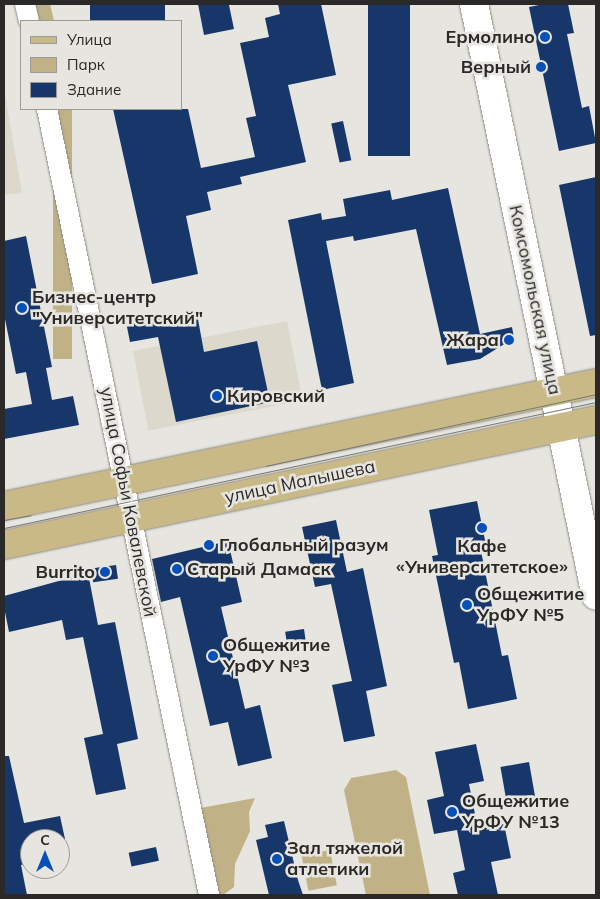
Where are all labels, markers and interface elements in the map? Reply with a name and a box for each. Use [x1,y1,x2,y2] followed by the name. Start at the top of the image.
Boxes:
[20,20,182,110] legend
[446,26,535,48] place label: Ермолино
[67,30,112,49] text: Улица
[539,31,551,43] marker: Ермолино
[67,55,105,74] text: Парк
[461,56,531,78] place label: Верный
[535,61,547,73] marker: Верный
[67,80,121,99] text: Здание
[504,203,566,397] street label: Комсомольская улица
[32,287,203,330] place label: Бизнес-центр "Университетский"
[16,302,28,314] marker: Бизнес-центр "Университетский"
[446,329,499,351] place label: Жара
[503,334,515,346] marker: Жара
[95,385,161,619] street label: улица Софьи Ковалевской
[227,385,325,407] place label: Кировский
[211,390,223,402] marker: Кировский
[223,456,377,508] street label: улица Малышева
[476,522,488,534] marker: Кафе «Университетское»
[219,534,388,556] place label: Глобальный разум
[396,536,568,578] place label: Кафе «Университетское»
[203,539,215,551] marker: Глобальный разум
[187,558,331,580] place label: Старый Дамаск
[36,561,95,583] place label: Burrito
[171,563,183,575] marker: Старый Дамаск
[99,566,111,578] marker: Burrito
[477,584,584,626] place label: Общежитие УрФУ №5
[461,599,473,611] marker: Общежитие УрФУ №5
[223,635,330,678] place label: Общежитие УрФУ №3
[207,650,219,662] marker: Общежитие УрФУ №3
[462,791,569,834] place label: Общежитие УрФУ №13
[446,806,458,818] marker: Общежитие УрФУ №13
[20,829,70,879] north arrow
[40,831,50,849] text: С
[287,838,403,881] place label: Зал тяжелой атлетики
[271,853,283,865] marker: Зал тяжелой атлетики

